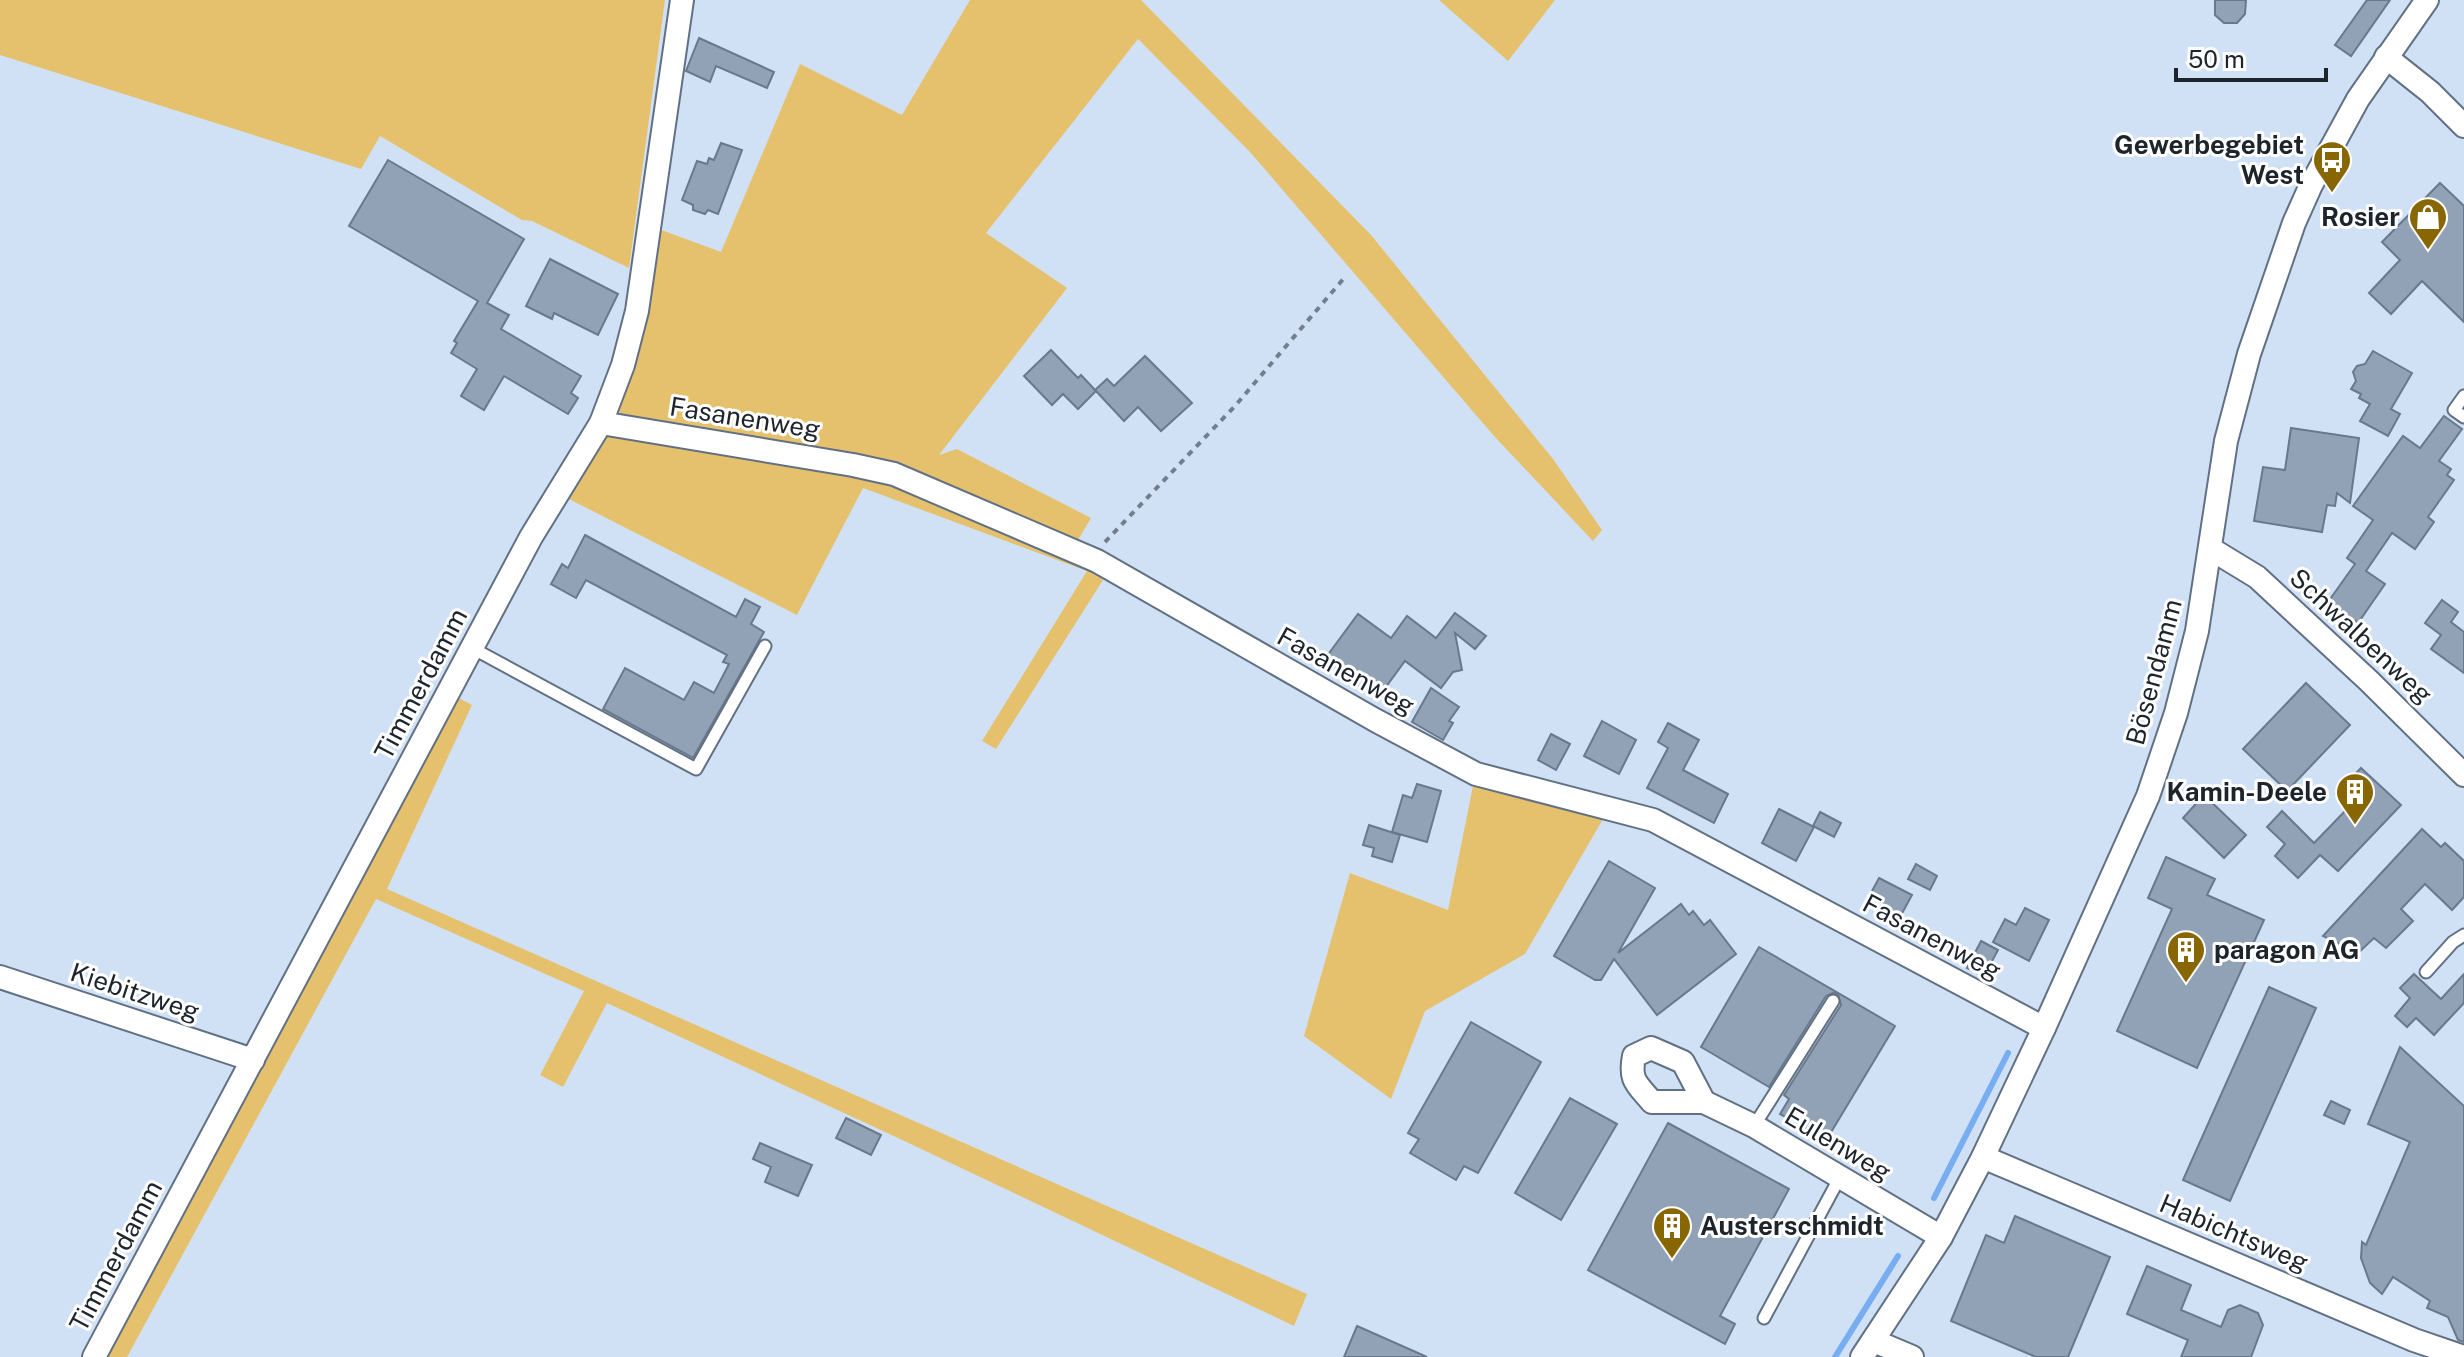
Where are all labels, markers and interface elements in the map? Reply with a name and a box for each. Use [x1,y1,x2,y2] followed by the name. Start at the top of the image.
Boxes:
[2176,32,2326,82] scale bar
[2188,45,2245,73] text: 50 m
[2114,129,2304,190] place label: Gewerbegebiet West
[2311,139,2353,194] bus stop icon: Gewerbegebiet West
[2407,196,2449,251] shop icon: Rosier
[2321,201,2400,232] place label: Rosier
[668,390,823,445] street label: Fasanenweg
[2284,562,2439,710] street label: Schwalbenweg
[2119,595,2188,748] street label: Bösendamm
[368,603,473,765] street label: Timmerdamm
[1272,620,1420,721] street label: Fasanenweg
[2334,771,2376,826] building icon: Kamin-Deele
[2167,776,2327,807] place label: Kamin-Deele
[1858,887,2007,986] street label: Fasanenweg
[2165,929,2207,984] building icon: paragon AG
[2214,934,2360,965] place label: paragon AG
[67,956,204,1027] street label: Kiebitzweg
[1779,1100,1897,1187] street label: Eulenweg
[63,1175,168,1337] street label: Timmerdamm
[2155,1187,2313,1278] street label: Habichtsweg
[1651,1205,1693,1260] building icon: Austerschmidt
[1700,1210,1884,1241] place label: Austerschmidt

